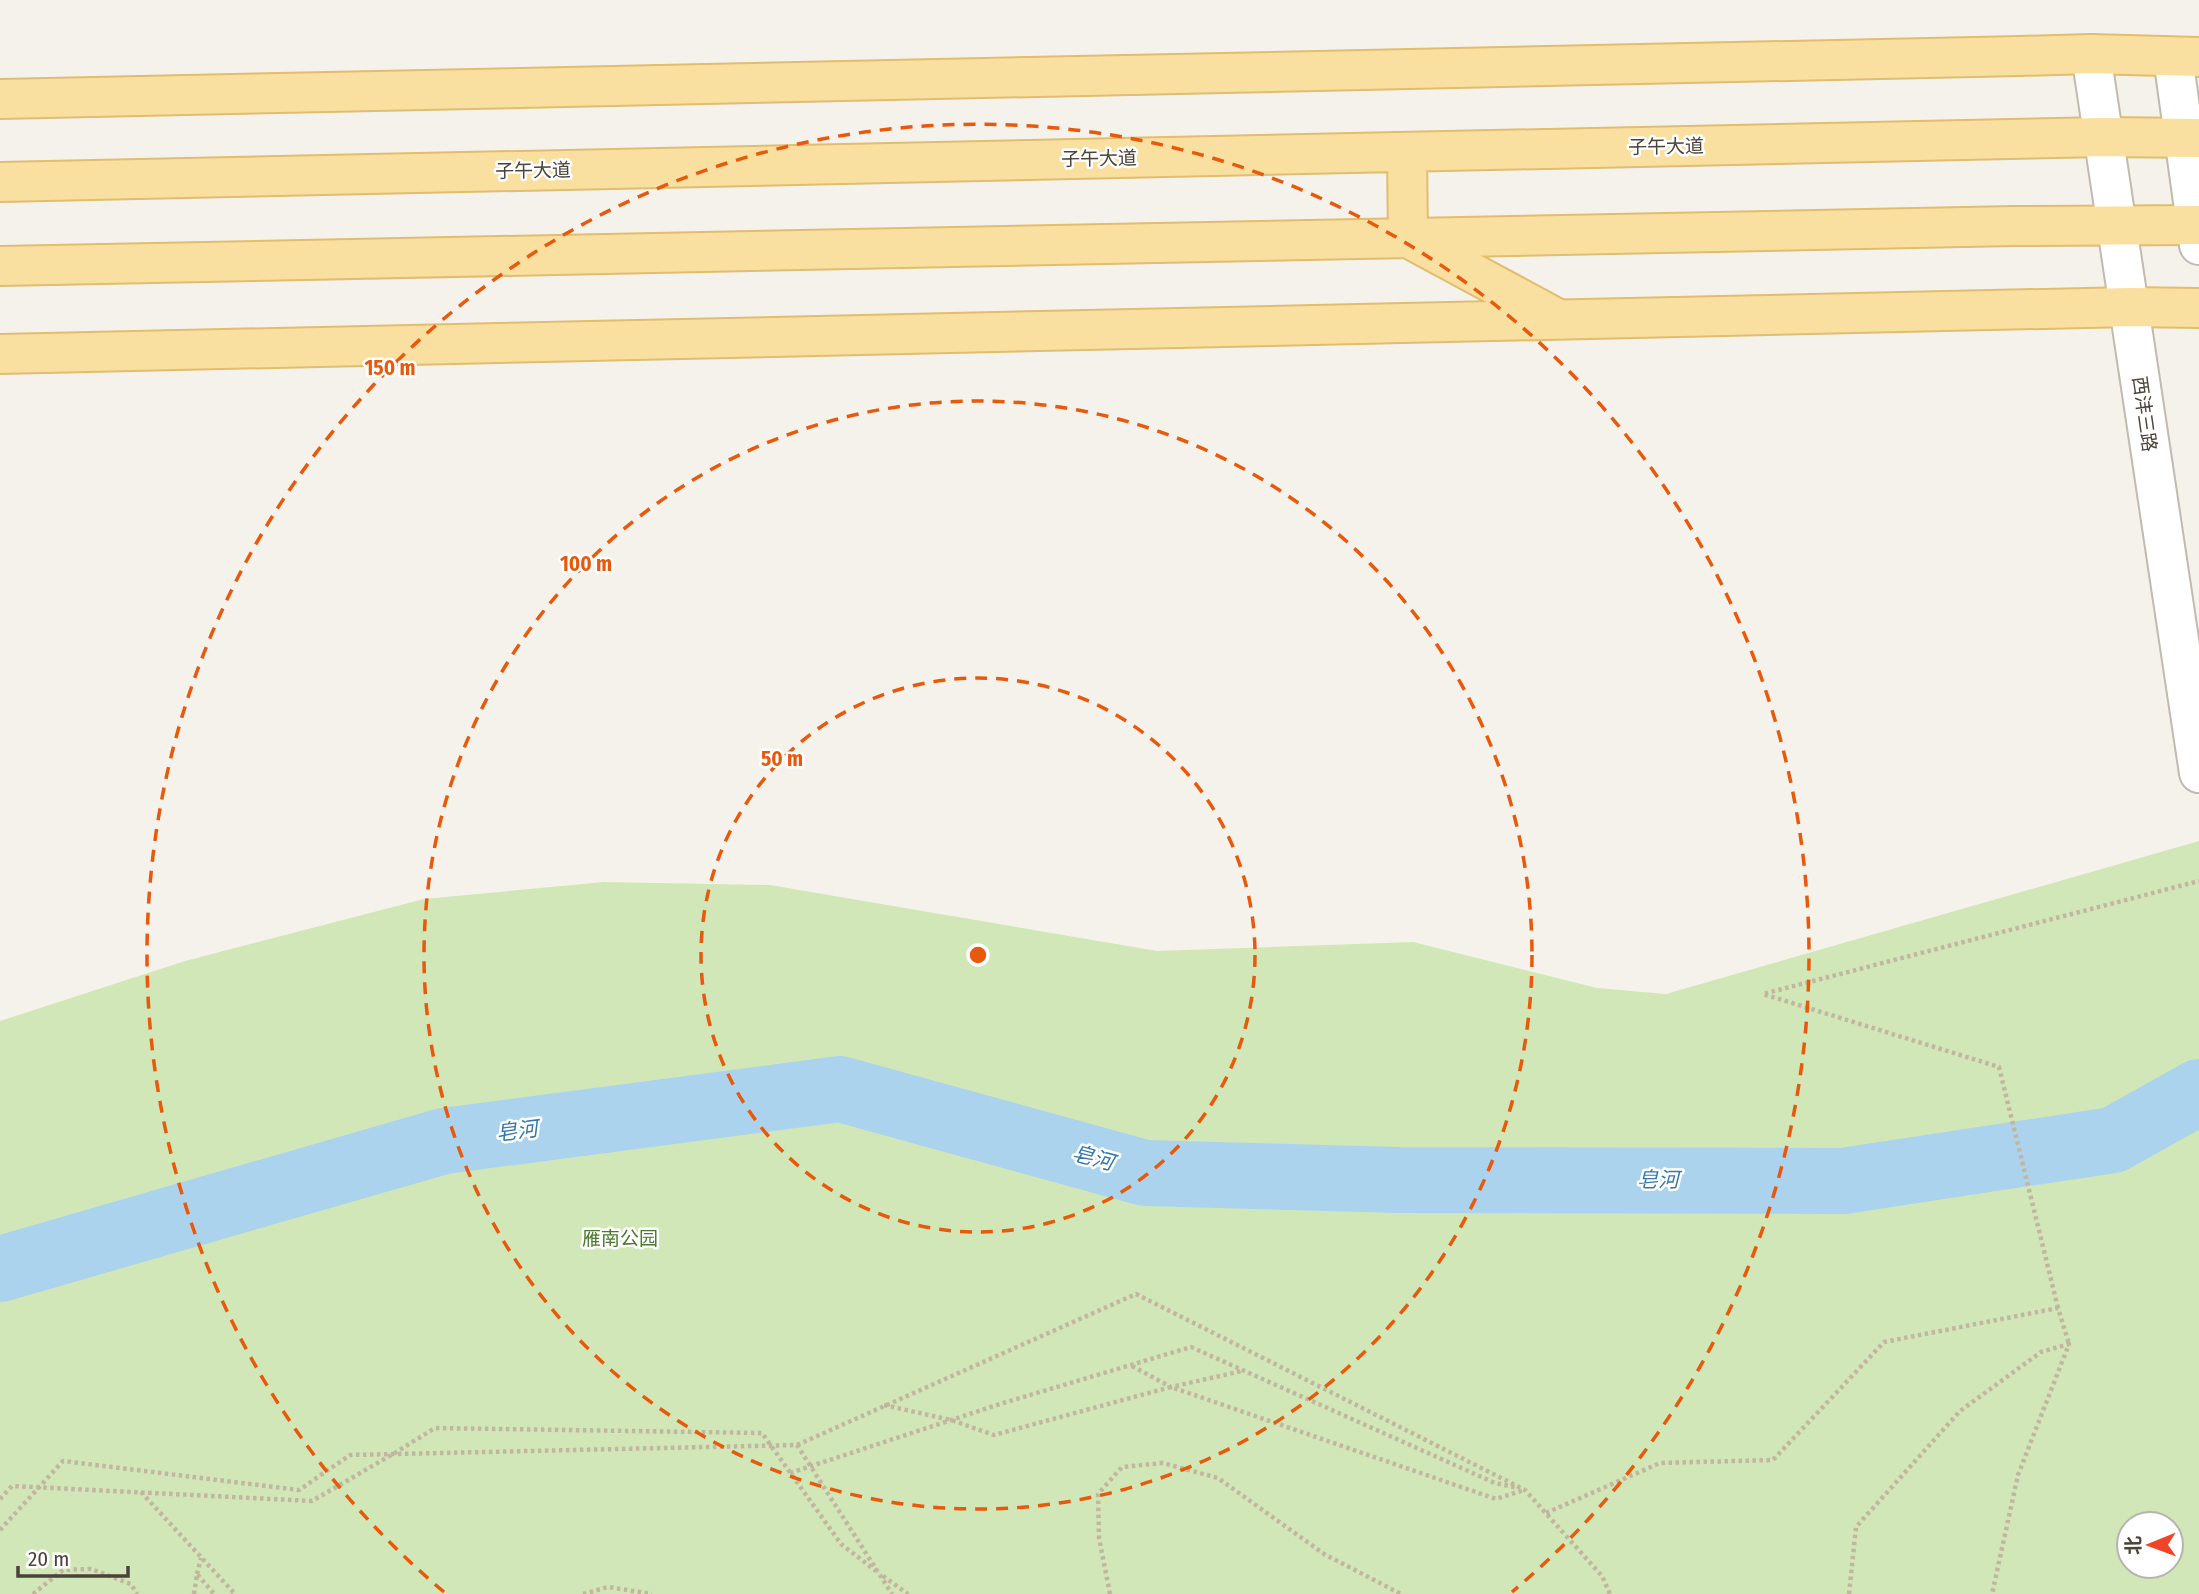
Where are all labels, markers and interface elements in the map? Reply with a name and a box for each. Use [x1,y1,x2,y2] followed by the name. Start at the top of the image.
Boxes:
[1628,134,1704,159] street label: 子午大道
[1061,146,1137,171] street label: 子午大道
[495,158,571,183] street label: 子午大道
[364,355,416,381] text: 150 m
[2128,375,2161,453] street label: 西沣三路
[560,551,612,577] text: 100 m
[761,746,803,772] text: 50 m
[966,943,990,967] centre of rings
[495,1115,543,1146] water label: 皂河
[1069,1140,1121,1177] water label: 皂河
[1637,1167,1683,1193] water label: 皂河
[582,1227,658,1250] park label: 雁南公园
[2115,1510,2185,1580] north arrow
[18,1534,128,1578] scale bar
[2122,1536,2145,1555] text: 北
[28,1546,69,1572] text: 20 m

